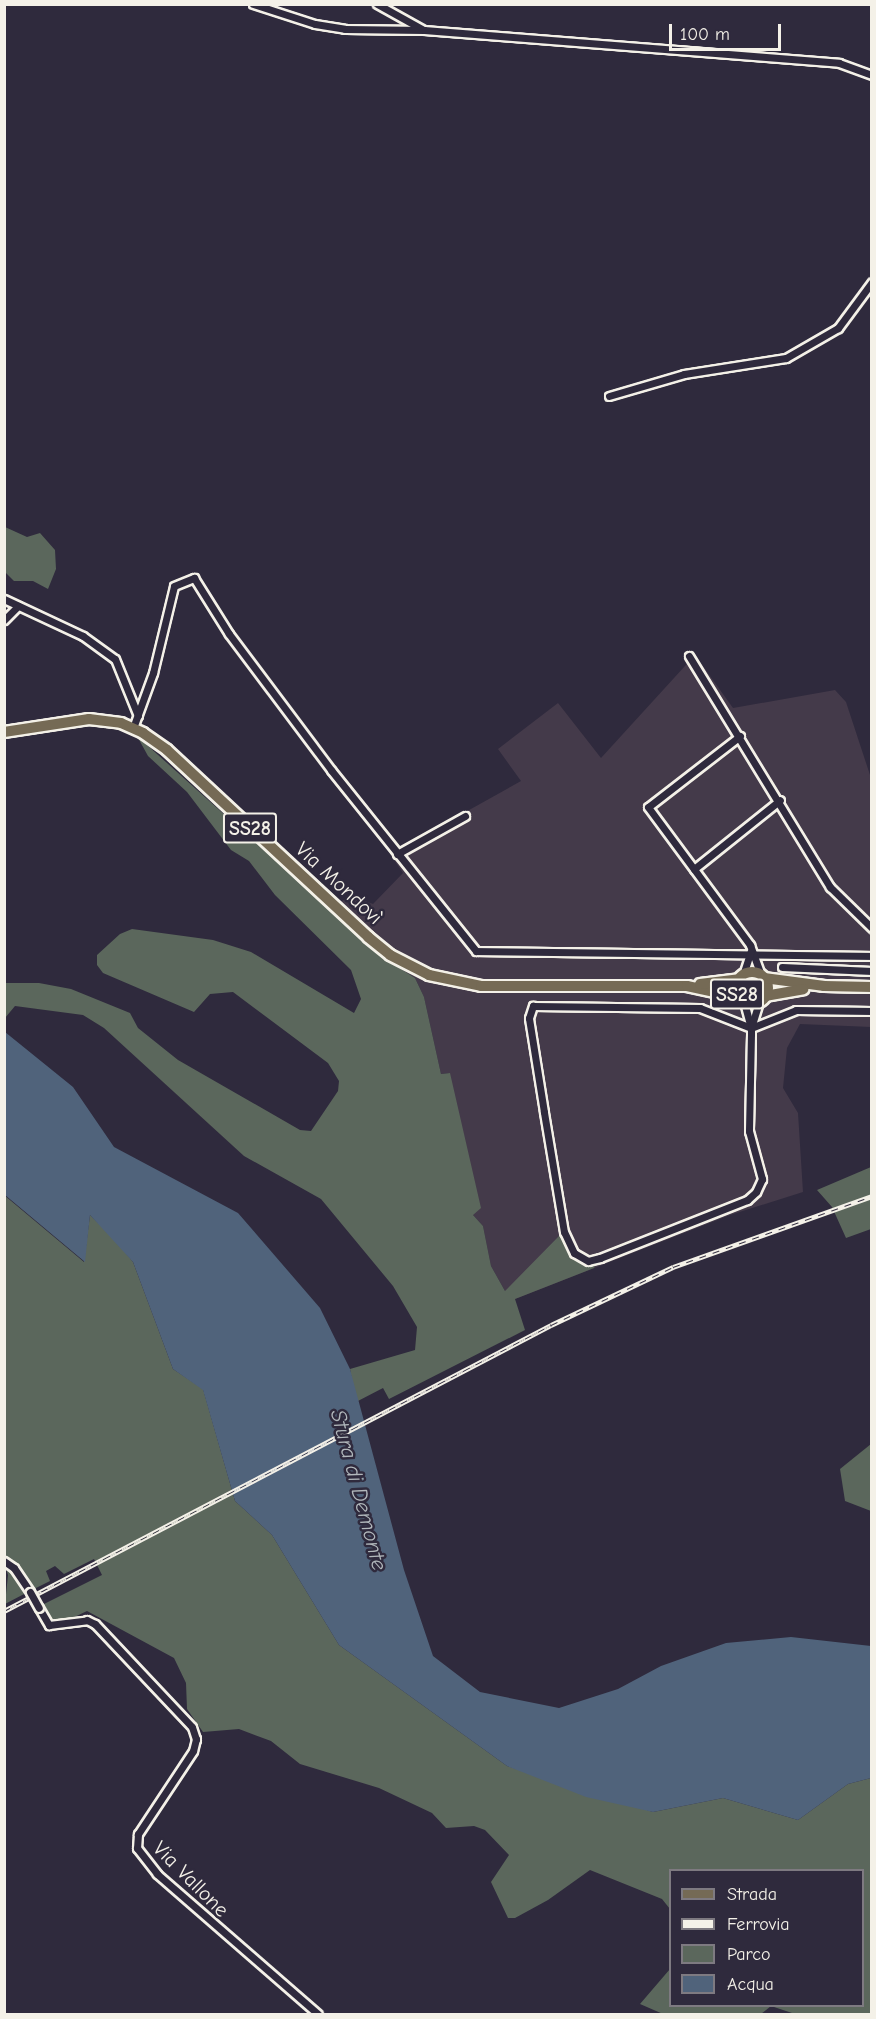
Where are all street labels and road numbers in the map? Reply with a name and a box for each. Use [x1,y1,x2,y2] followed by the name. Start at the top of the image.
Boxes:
[222,811,278,845] road number: SS28
[290,836,388,930] street label: Via Mondovì
[708,977,766,1011] road number: SS28
[148,1836,234,1922] street label: Via Vallone

